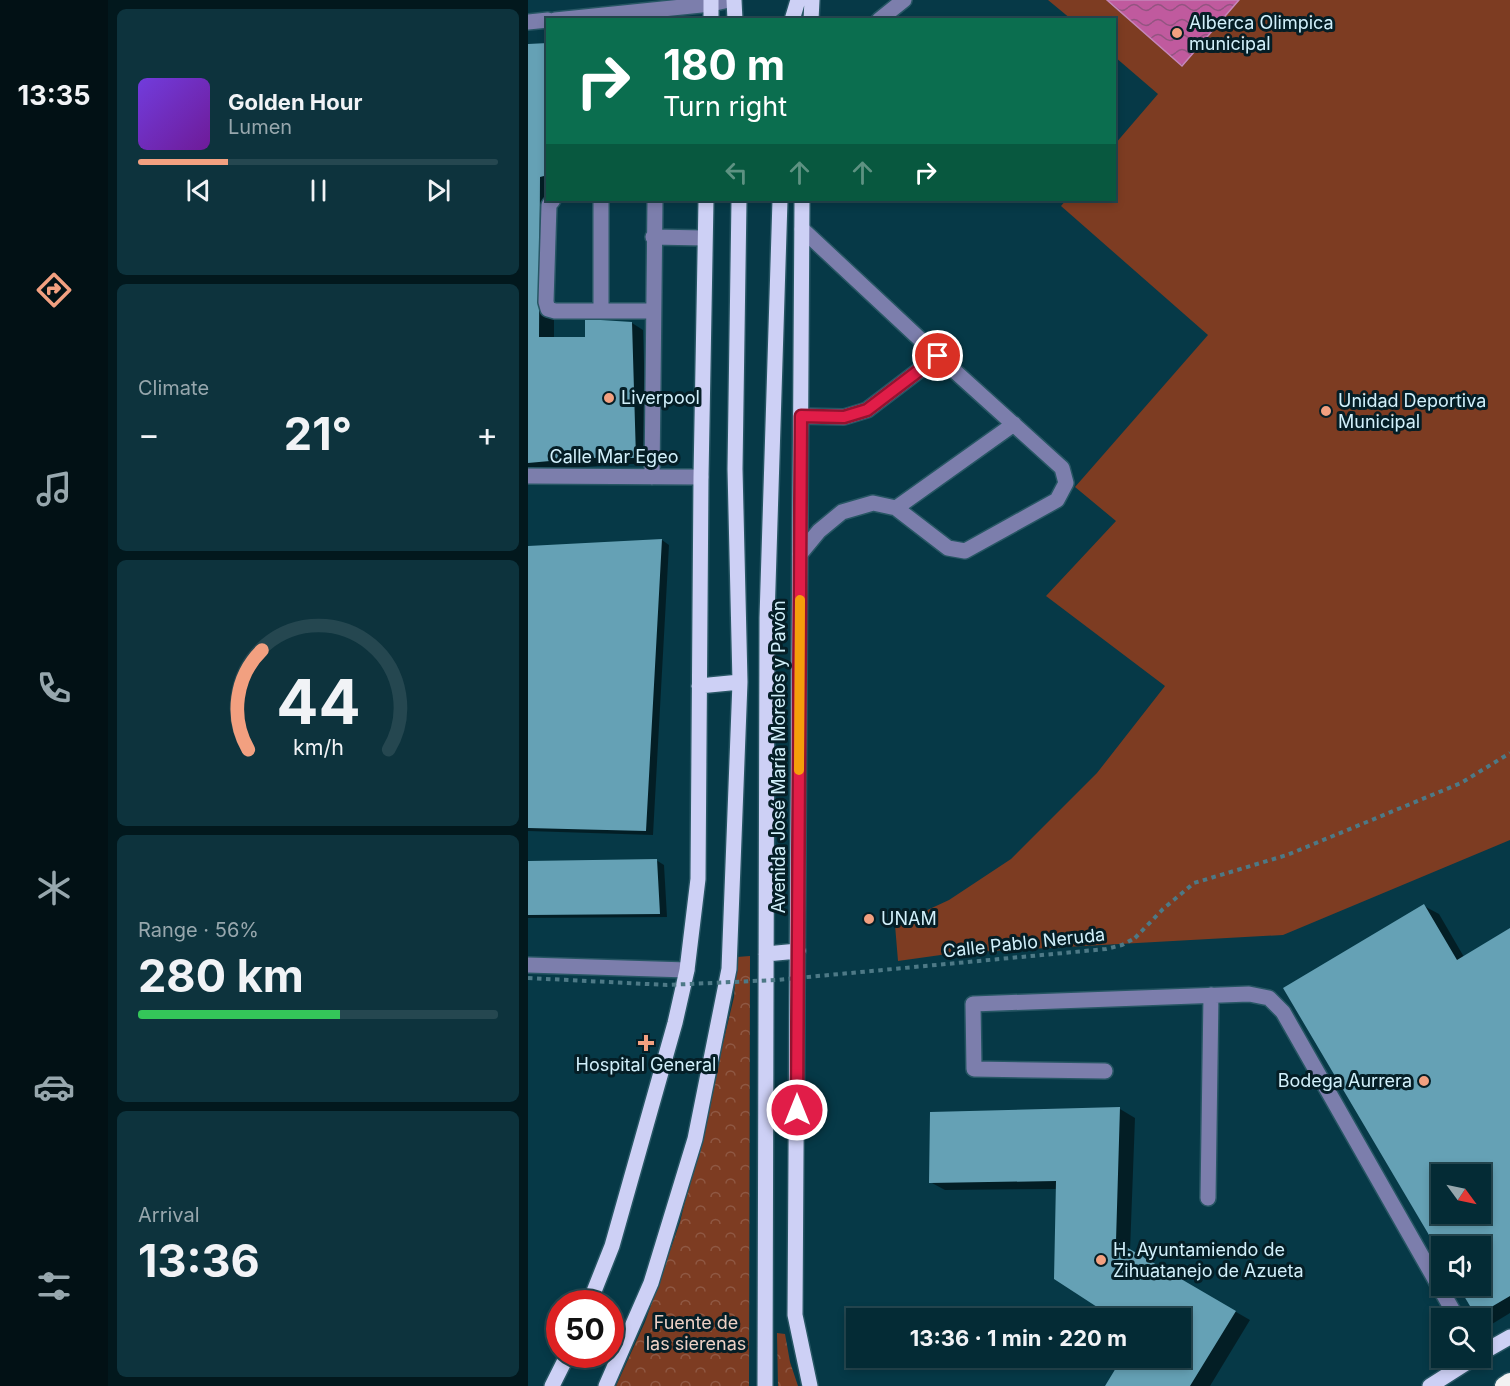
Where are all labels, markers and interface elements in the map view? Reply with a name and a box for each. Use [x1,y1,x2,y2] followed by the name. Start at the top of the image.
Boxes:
[1189,12,1334,54] place label: Alberca Olimpica municipal
[1170,26,1184,40] marker: Alberca Olimpica municipal
[663,39,785,90] text: 180 m
[564,42,642,120] icon: right
[18,79,90,112] text: 13:35
[228,89,362,115] text: Golden Hour
[663,90,787,123] text: Turn right
[228,115,292,139] text: Lumen
[720,156,753,189] icon: left
[783,156,816,189] icon: ahead
[846,156,879,189] icon: ahead
[909,156,942,189] icon: right
[182,174,215,207] icon: previous
[302,174,335,207] icon: pause
[422,174,455,207] icon: next
[33,269,75,311] icon: directions
[912,330,963,381] pin
[921,339,954,372] icon: arrive
[138,376,209,400] text: Climate
[621,387,700,408] place label: Liverpool
[1338,390,1486,432] place label: Unidad Deportiva Municipal
[602,391,616,405] marker: Liverpool
[1319,404,1333,418] marker: Unidad Deportiva Municipal
[284,406,352,461] text: 21°
[138,414,160,454] text: −
[476,414,498,454] text: +
[550,446,678,467] street label: Calle Mar Egeo
[33,468,75,510] icon: music
[768,600,789,914] street label: Avenida José María Morelos y Pavón
[276,664,360,739] text: 44
[33,667,75,709] icon: phone
[293,734,343,760] text: km/h
[33,867,75,909] icon: climate
[881,908,937,929] place label: UNAM
[862,912,876,926] marker: UNAM
[138,918,259,942] text: Range · 56%
[942,924,1106,961] street label: Calle Pablo Neruda
[138,948,304,1003] text: 280 km
[637,1034,655,1052] marker: Hospital General
[576,1054,716,1075] place label: Hospital General
[33,1066,75,1108] icon: car
[1278,1070,1412,1091] place label: Bodega Aurrera
[1417,1074,1431,1088] marker: Bodega Aurrera
[765,1078,829,1142] position arrow
[1431,1164,1491,1224] north arrow
[1431,1164,1491,1368] map controls
[138,1203,200,1227] text: Arrival
[138,1233,260,1288] text: 13:36
[1431,1236,1491,1296] button: sound
[1113,1239,1304,1281] place label: H. Ayuntamiendo de Zihuatanejo de Azueta
[1094,1253,1108,1267] marker: H. Ayuntamiendo de Zihuatanejo de Azueta
[33,1265,75,1307] icon: filters
[546,1290,624,1368] speed limit sign: 50
[1431,1308,1491,1368] button: search
[646,1312,746,1354] park label: Fuente de las sierenas
[910,1325,1127,1351] text: 13:36 · 1 min · 220 m

